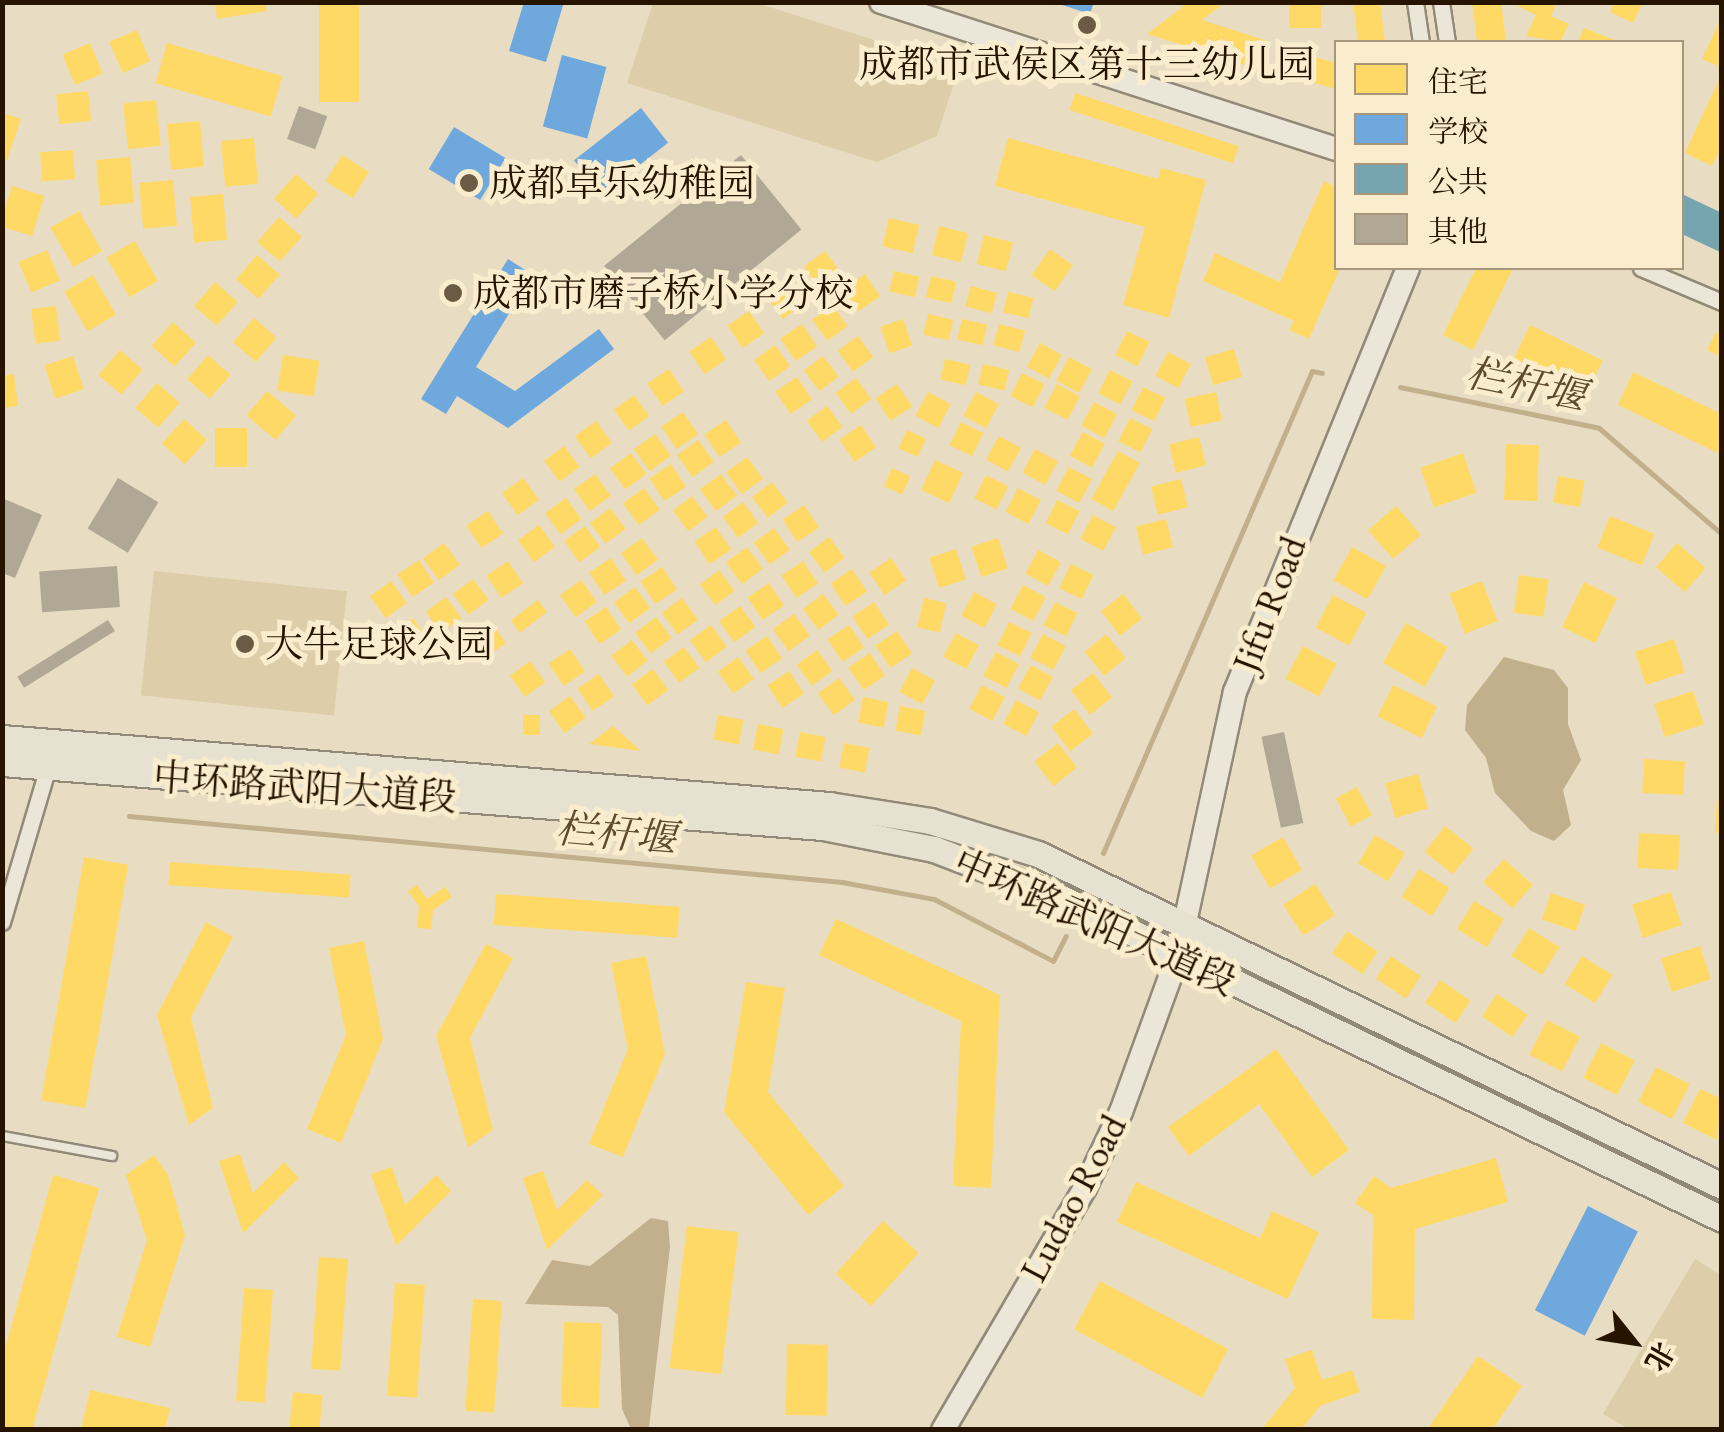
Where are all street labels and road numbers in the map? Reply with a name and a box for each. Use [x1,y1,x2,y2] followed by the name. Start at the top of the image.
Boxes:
[1222,530,1316,678] street label: Jifu Road
[152,754,458,820] street label: 中环路武阳大道段
[947,839,1243,1005] street label: 中环路武阳大道段
[1010,1107,1136,1289] street label: Ludao Road

